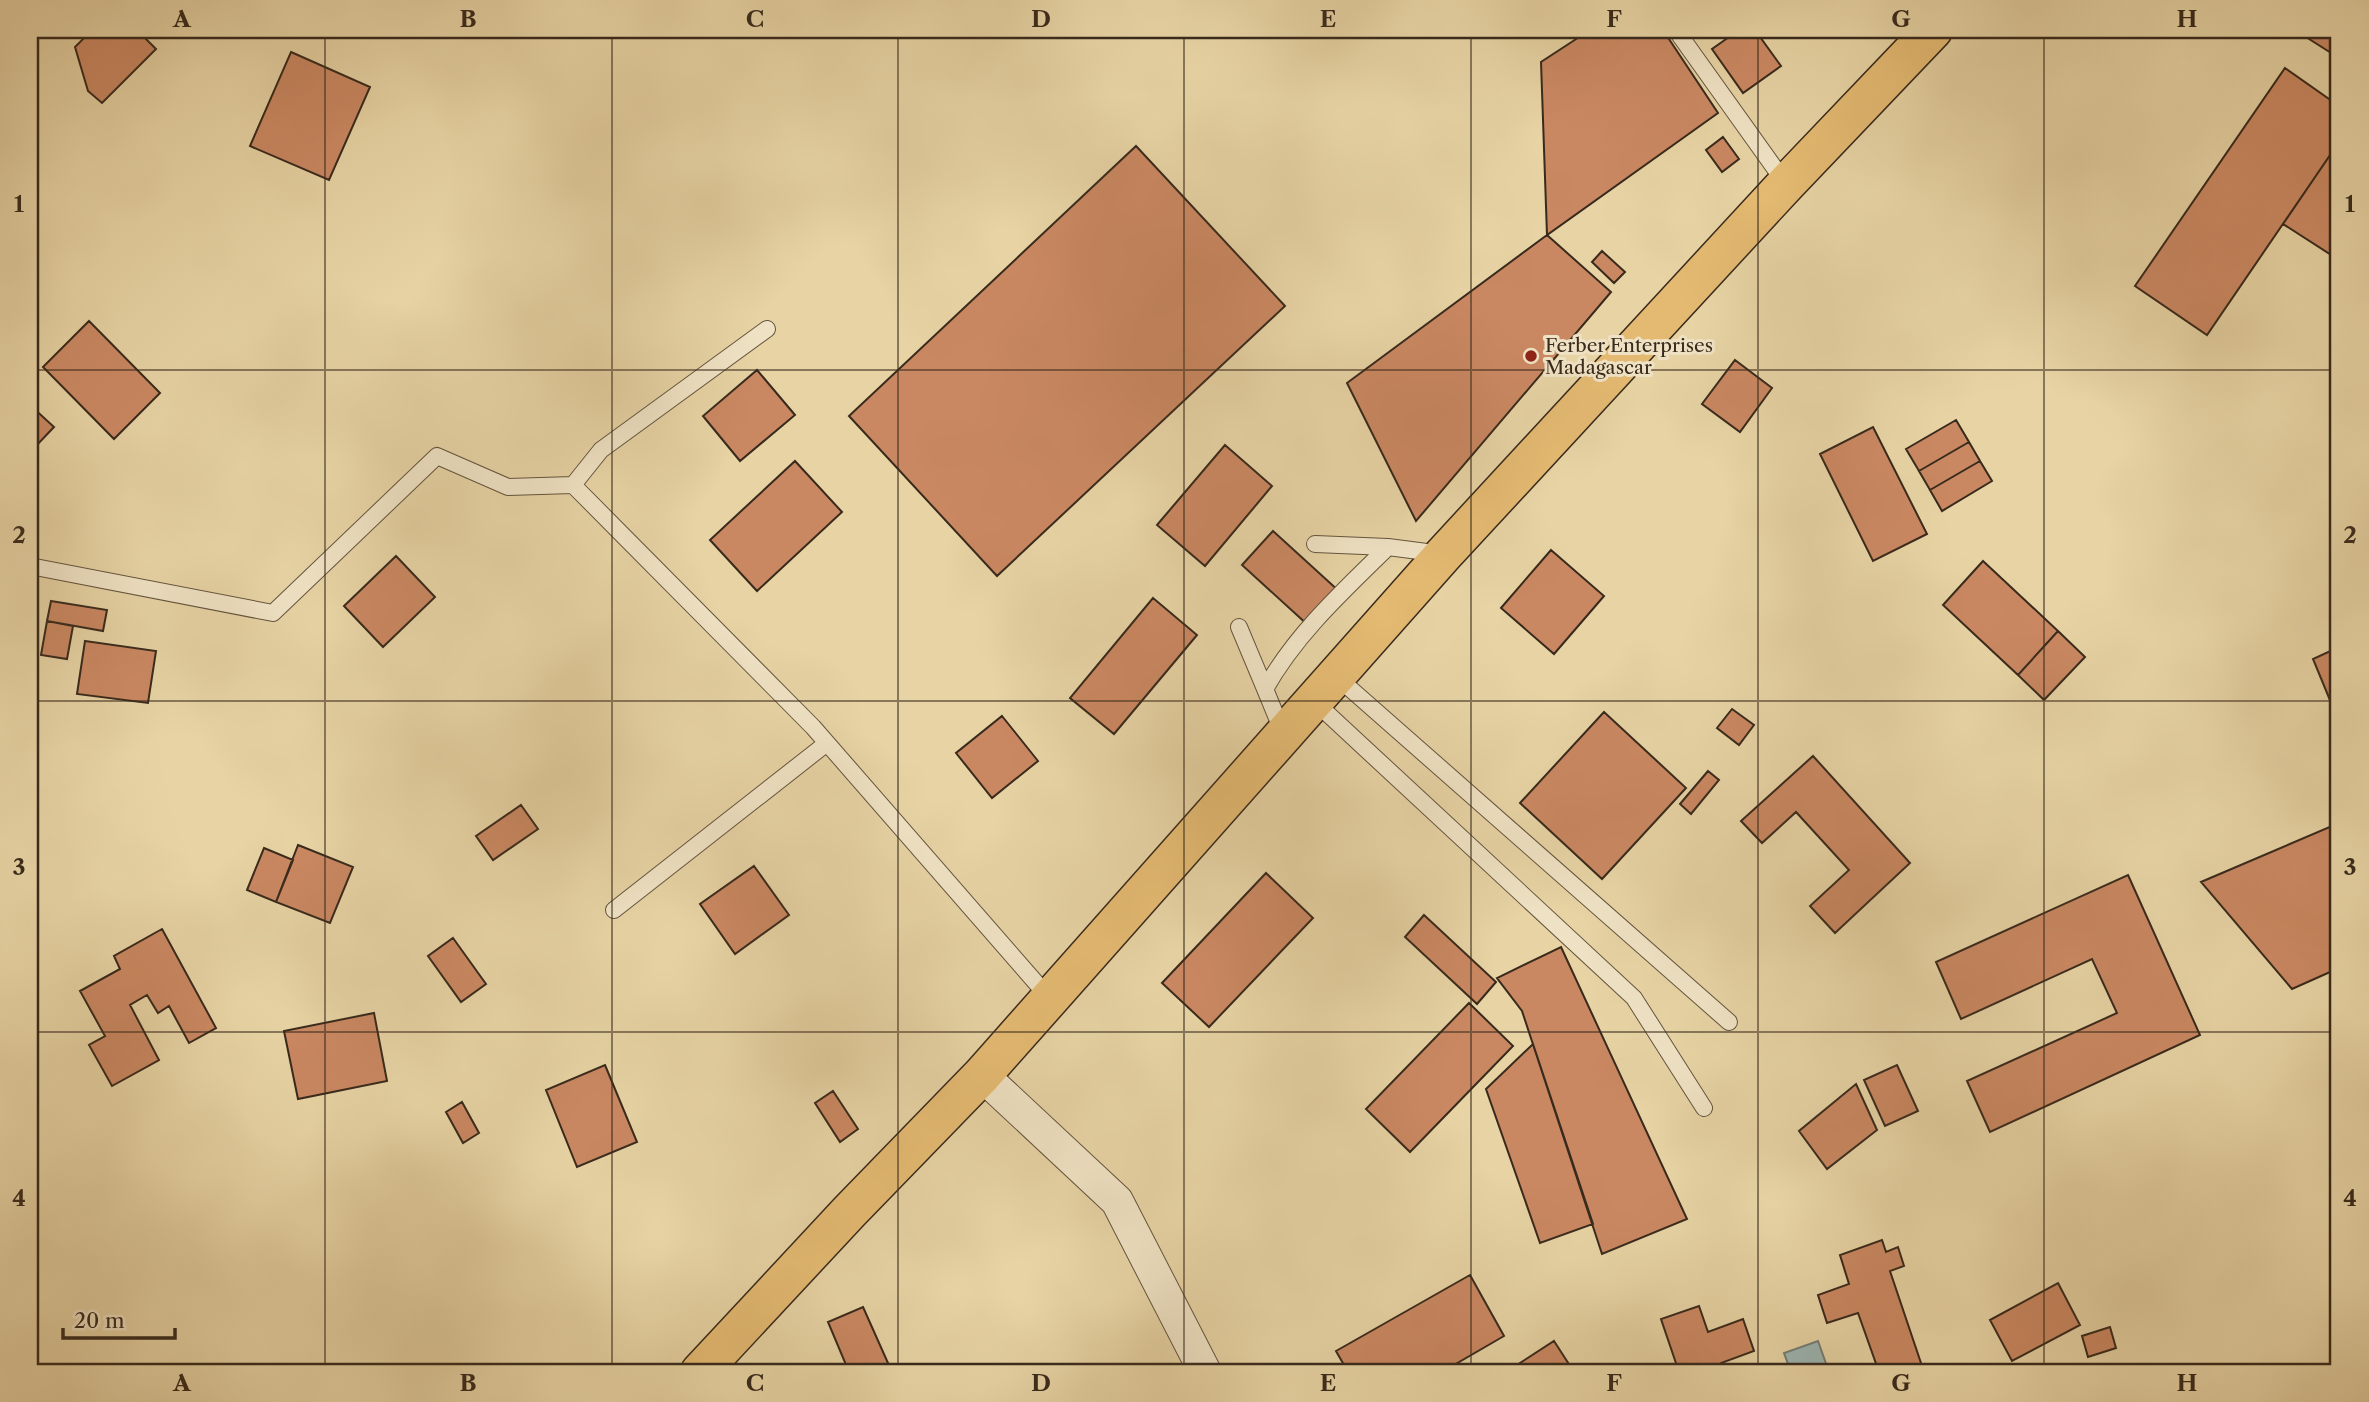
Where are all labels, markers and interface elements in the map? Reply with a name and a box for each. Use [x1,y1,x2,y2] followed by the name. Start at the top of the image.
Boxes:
[172,5,192,33] text: A
[459,5,477,33] text: B
[746,5,764,33] text: C
[1031,5,1051,33] text: D
[1320,5,1336,33] text: E
[1606,5,1622,33] text: F
[1891,5,1911,33] text: G
[2177,5,2198,33] text: H
[14,190,25,218] text: 1
[2345,190,2356,218] text: 1
[1545,334,1713,379] place label: Ferber Enterprises Madagascar
[1523,348,1539,364] marker: Ferber Enterprises Madagascar
[12,521,26,549] text: 2
[2343,521,2357,549] text: 2
[13,853,26,881] text: 3
[2344,853,2357,881] text: 3
[12,1184,26,1212] text: 4
[2343,1184,2357,1212] text: 4
[63,1297,175,1341] scale bar
[74,1308,125,1333] text: 20 m
[172,1369,192,1397] text: A
[459,1369,477,1397] text: B
[746,1369,764,1397] text: C
[1031,1369,1051,1397] text: D
[1320,1369,1336,1397] text: E
[1606,1369,1622,1397] text: F
[1891,1369,1911,1397] text: G
[2177,1369,2198,1397] text: H

